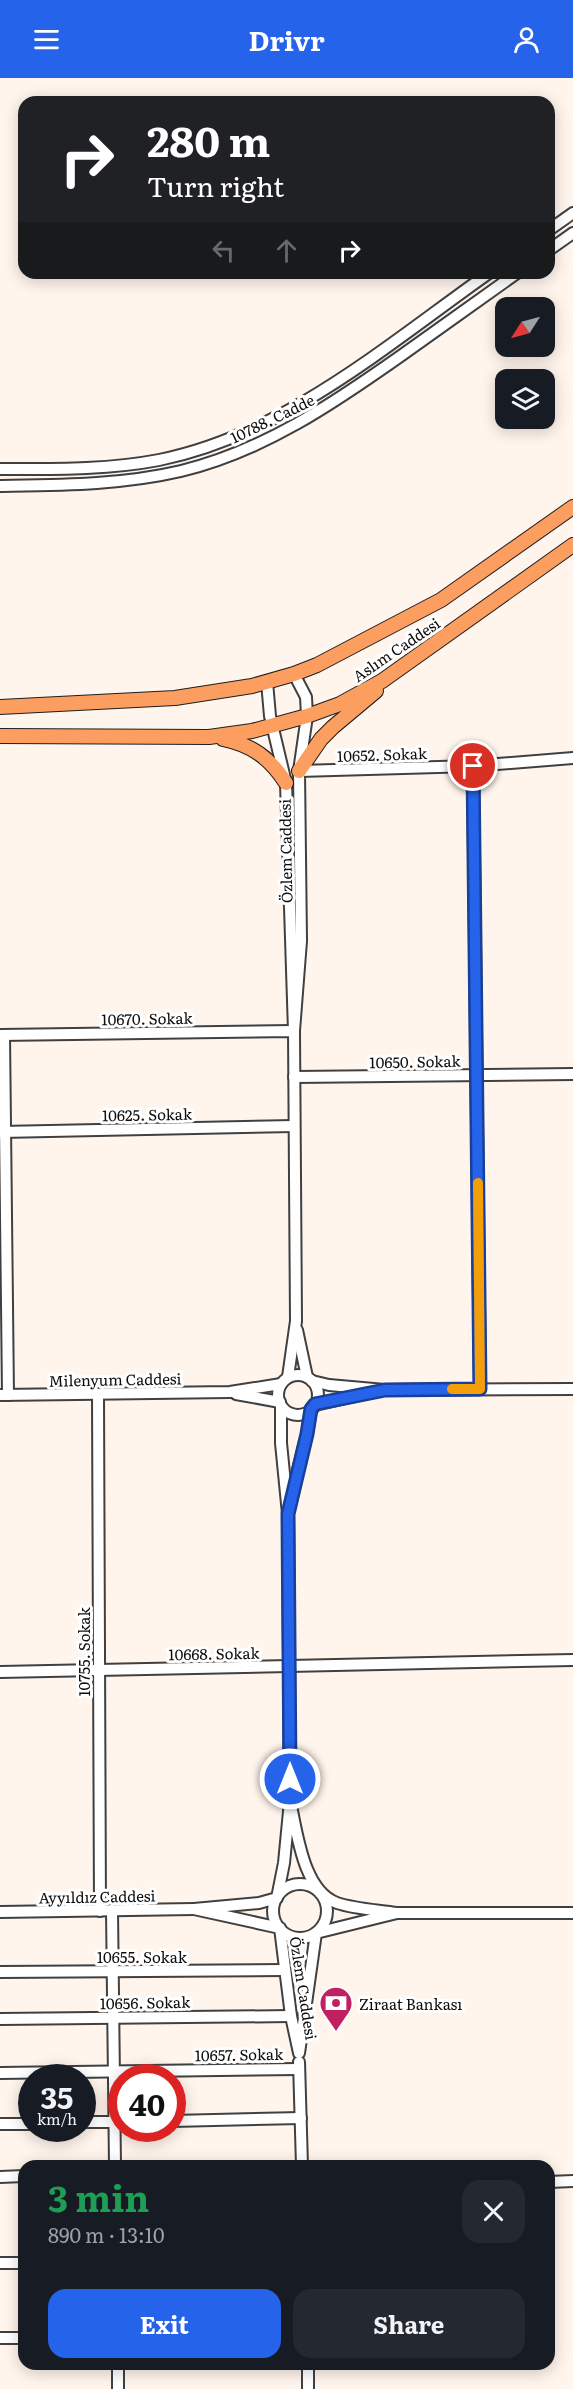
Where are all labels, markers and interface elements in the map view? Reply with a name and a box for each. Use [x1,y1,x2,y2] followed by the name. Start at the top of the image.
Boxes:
[248,19,325,59] text: Drivr
[30,23,63,56] icon: menu
[510,23,543,56] icon: person
[147,108,270,170] text: 280 m
[48,120,126,198] icon: right
[147,165,284,205] text: Turn right
[207,234,240,267] icon: left
[270,234,303,267] icon: ahead
[333,234,366,267] icon: right
[495,297,555,357] north arrow
[495,297,555,429] map controls
[495,369,555,429] button: layers
[226,388,318,448] street label: 10788. Cadde
[348,611,444,687] street label: Aslım Caddesi
[447,740,498,791] pin
[337,741,428,767] street label: 10652. Sokak
[456,749,489,782] icon: arrive
[273,799,297,903] street label: Özlem Caddesi
[101,1006,194,1030] street label: 10670. Sokak
[369,1049,462,1073] street label: 10650. Sokak
[102,1102,193,1126] street label: 10625. Sokak
[48,1366,182,1392] street label: Milenyum Caddesi
[72,1607,95,1697] street label: 10755. Sokak
[168,1641,261,1665] street label: 10668. Sokak
[258,1747,322,1811] position arrow
[38,1883,156,1909] street label: Ayyıldız Caddesi
[284,1935,324,2041] street label: Özlem Caddesi
[97,1945,188,1968] street label: 10655. Sokak
[318,1985,354,2032] bank icon: Ziraat Bankası
[100,1990,191,2014] street label: 10656. Sokak
[359,1992,462,2015] place label: Ziraat Bankası
[195,2042,284,2066] street label: 10657. Sokak
[108,2064,186,2142] speed limit sign: 40
[41,2074,73,2118] text: 35
[37,2107,77,2130] text: km/h
[48,2170,149,2223] text: 3 min
[462,2180,525,2243] button: close
[48,2219,164,2249] text: 890 m · 13:10
[48,2289,281,2358] button: Exit
[293,2289,525,2358] button: Share

